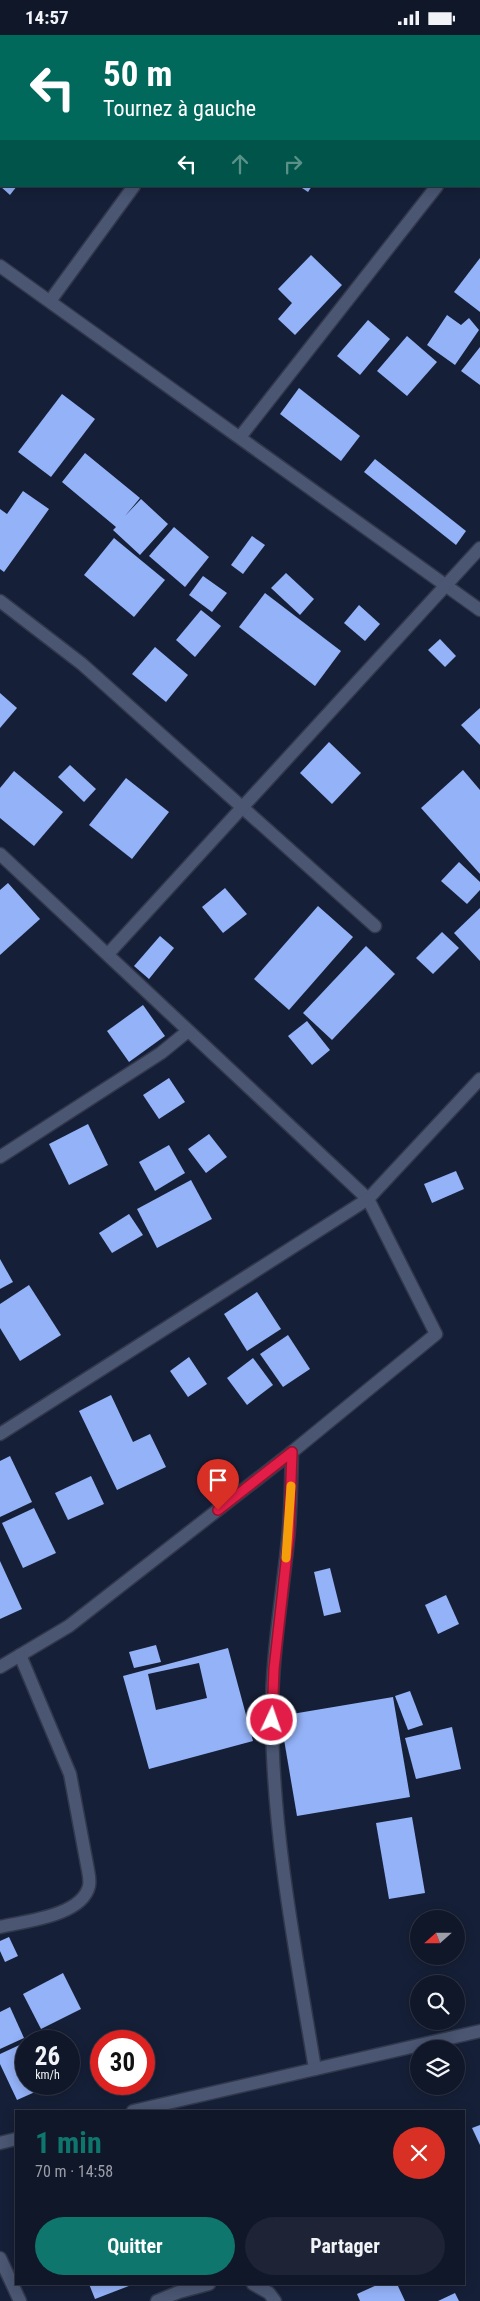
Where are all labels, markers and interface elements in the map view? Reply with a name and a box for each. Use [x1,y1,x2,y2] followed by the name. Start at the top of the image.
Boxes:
[25,6,69,29] text: 14:57
[103,54,172,95] text: 50 m
[20,55,85,120] icon: left
[103,96,256,121] text: Tournez à gauche
[173,150,201,178] icon: left
[226,150,254,178] icon: ahead
[279,150,307,178] icon: right
[197,1459,239,1510] pin
[204,1466,232,1494] icon: arrive
[245,1693,297,1745] position arrow
[410,1910,465,1965] north arrow
[410,1910,465,2095] map controls
[410,1975,465,2030] button: search
[90,2030,155,2095] speed limit sign: 30
[410,2040,465,2095] button: layers
[35,2042,60,2071] text: 26
[35,2068,60,2082] text: km/h
[35,2125,102,2160] text: 1 min
[393,2127,445,2179] button: close
[35,2162,113,2181] text: 70 m · 14:58
[35,2217,235,2275] button: Quitter
[245,2217,445,2275] button: Partager

